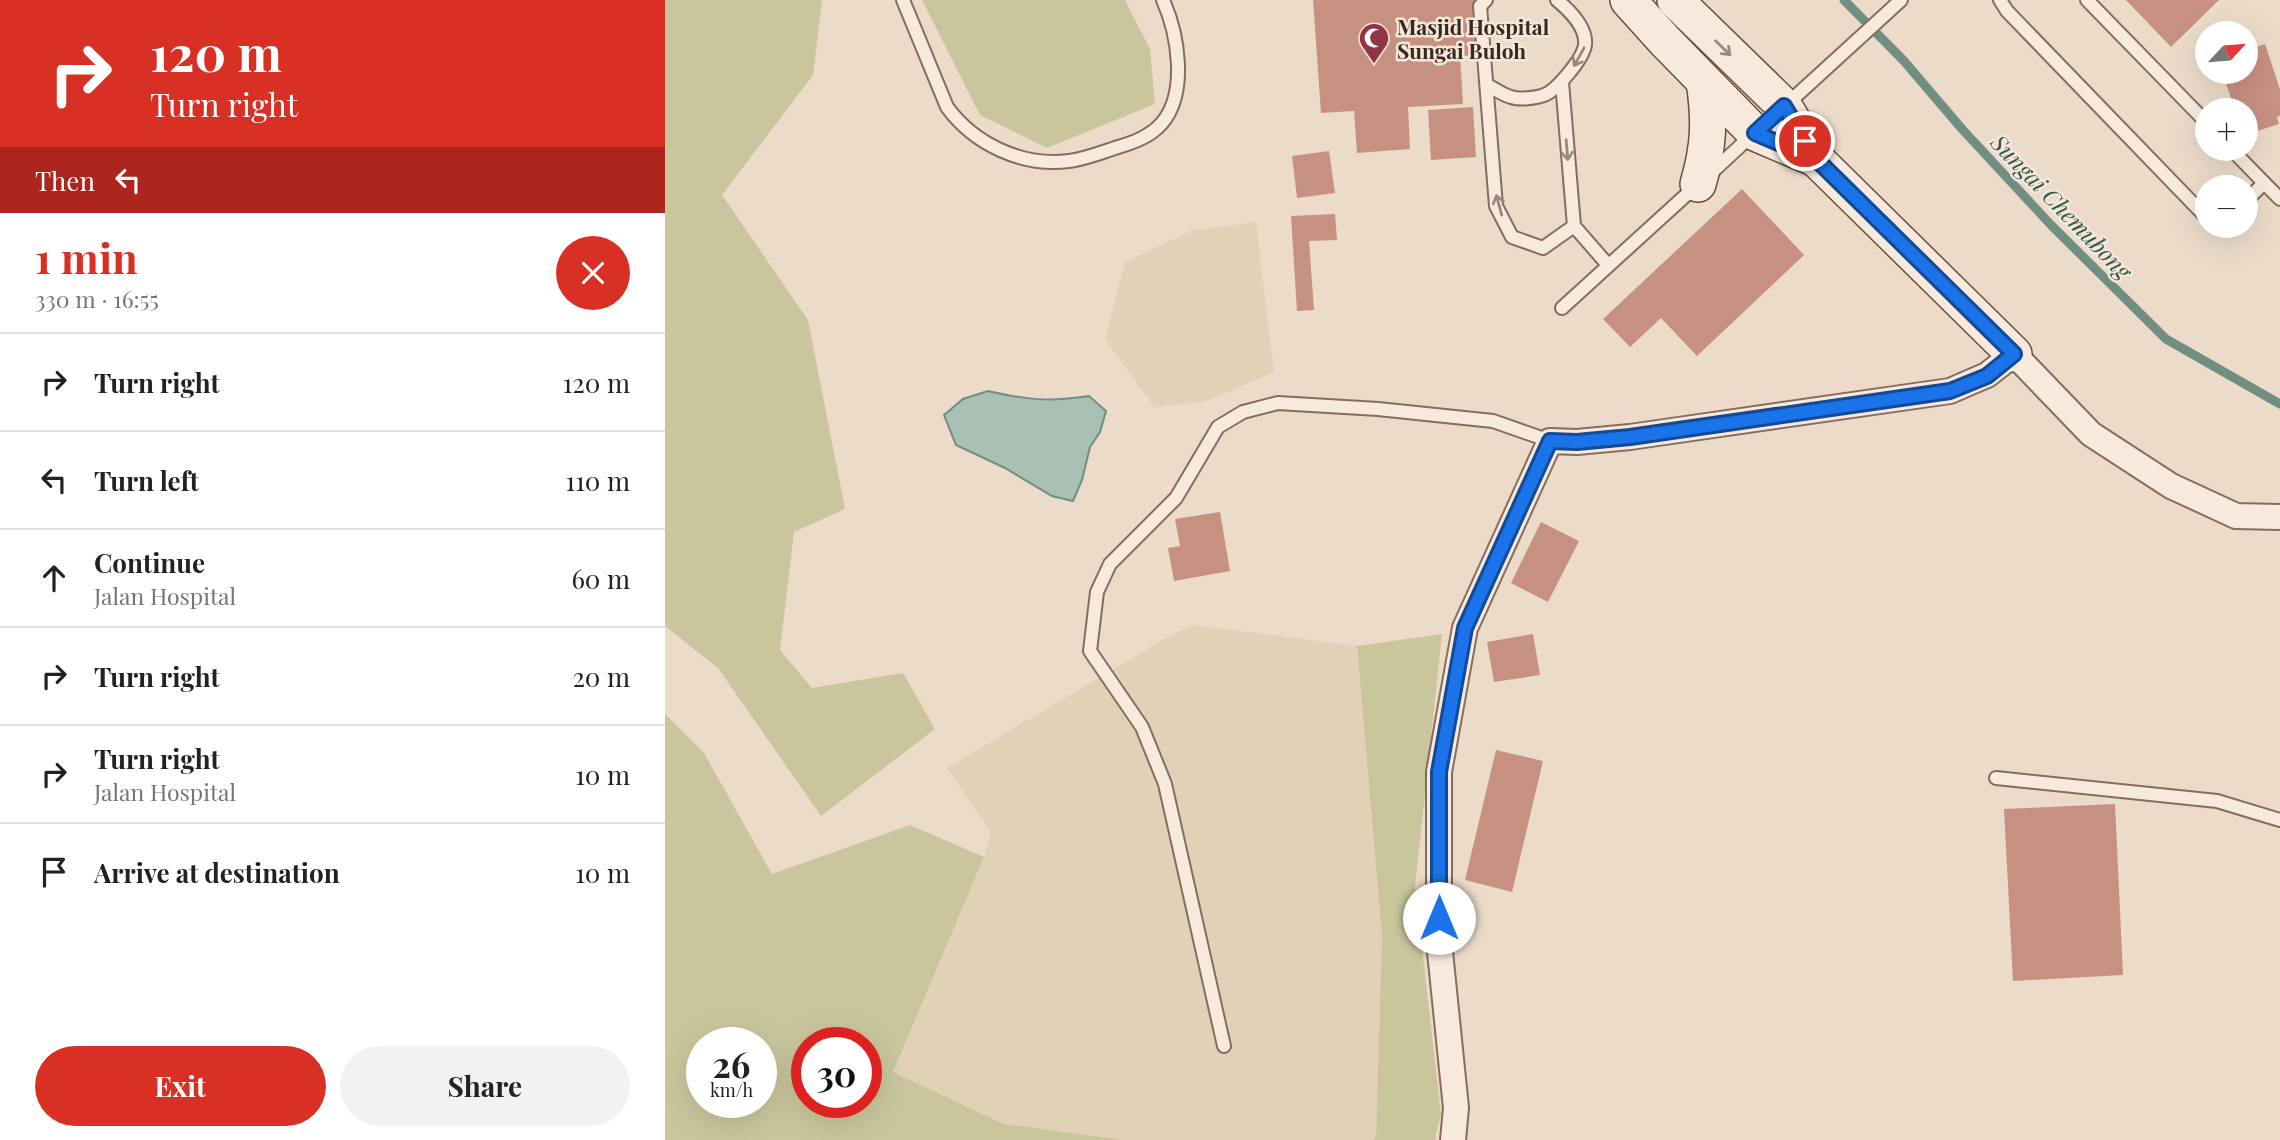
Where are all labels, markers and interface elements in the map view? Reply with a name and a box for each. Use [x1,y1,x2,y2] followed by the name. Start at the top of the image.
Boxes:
[1397,12,1550,64] place label: Masjid Hospital Sungai Buloh
[150,19,282,84] text: 120 m
[1357,21,1391,65] mosque icon: Masjid Hospital Sungai Buloh
[2195,21,2257,84] north arrow
[2195,21,2258,238] map controls
[35,28,126,119] icon: right
[1715,39,1732,56] one-way arrow
[1572,46,1585,67] one-way arrow
[150,82,298,125] text: Turn right
[2195,98,2258,161] button: +
[1775,111,1835,171] pin
[1786,122,1824,160] icon: arrive
[1984,126,2140,286] water label: Sungai Chemubong
[1561,138,1574,161] one-way arrow
[109,161,147,199] icon: left
[35,163,95,198] text: Then
[2195,175,2258,238] button: −
[1491,195,1504,217] one-way arrow
[35,229,138,285] text: 1 min
[556,236,630,310] button: close
[35,283,159,314] text: 330 m · 16:55
[35,363,73,401] icon: right
[94,365,220,400] text: Turn right
[563,365,630,400] text: 120 m
[35,461,73,499] icon: left
[94,463,199,498] text: Turn left
[566,463,630,498] text: 110 m
[94,545,205,580] text: Continue
[35,559,73,597] icon: ahead
[571,561,630,596] text: 60 m
[94,580,236,611] text: Jalan Hospital
[35,657,73,695] icon: right
[94,659,220,694] text: Turn right
[572,659,630,694] text: 20 m
[94,741,220,776] text: Turn right
[35,755,73,793] icon: right
[575,757,630,792] text: 10 m
[94,776,236,807] text: Jalan Hospital
[35,853,73,891] icon: arrive
[94,855,340,890] text: Arrive at destination
[575,855,630,890] text: 10 m
[1402,881,1476,955] position arrow
[791,1027,882,1118] speed limit sign: 30
[713,1040,750,1087] text: 26
[35,1046,326,1126] button: Exit
[340,1046,630,1126] button: Share
[710,1078,753,1102] text: km/h

